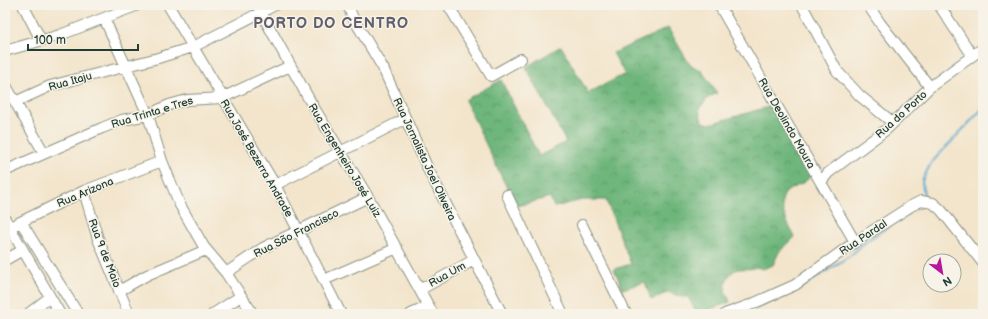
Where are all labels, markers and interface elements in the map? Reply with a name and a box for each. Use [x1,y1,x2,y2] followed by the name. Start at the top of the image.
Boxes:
[253,14,409,33] district label: PORTO DO CENTRO
[28,26,138,52] scale bar
[34,33,66,48] text: 100 m
[47,69,93,94] street label: Rua Itaju
[755,76,818,171] street label: Rua Deolindo Moura
[873,88,930,141] street label: Rua do Porto
[110,94,195,131] street label: Rua Trinta e Tres
[390,96,459,223] street label: Rua Jornalista Joel Oliveira
[217,97,296,220] street label: Rua José Bezerra Andrade
[305,101,384,220] street label: Rua Engenheiro José Luiz
[55,175,115,210] street label: Rua Arizona
[251,206,341,261] street label: Rua São Francisco
[85,217,124,289] street label: Rua 9 de Maio
[837,217,890,258] street label: Rua Pardal
[922,253,962,293] north arrow
[426,259,468,290] street label: Rua Um
[940,273,954,289] text: N

